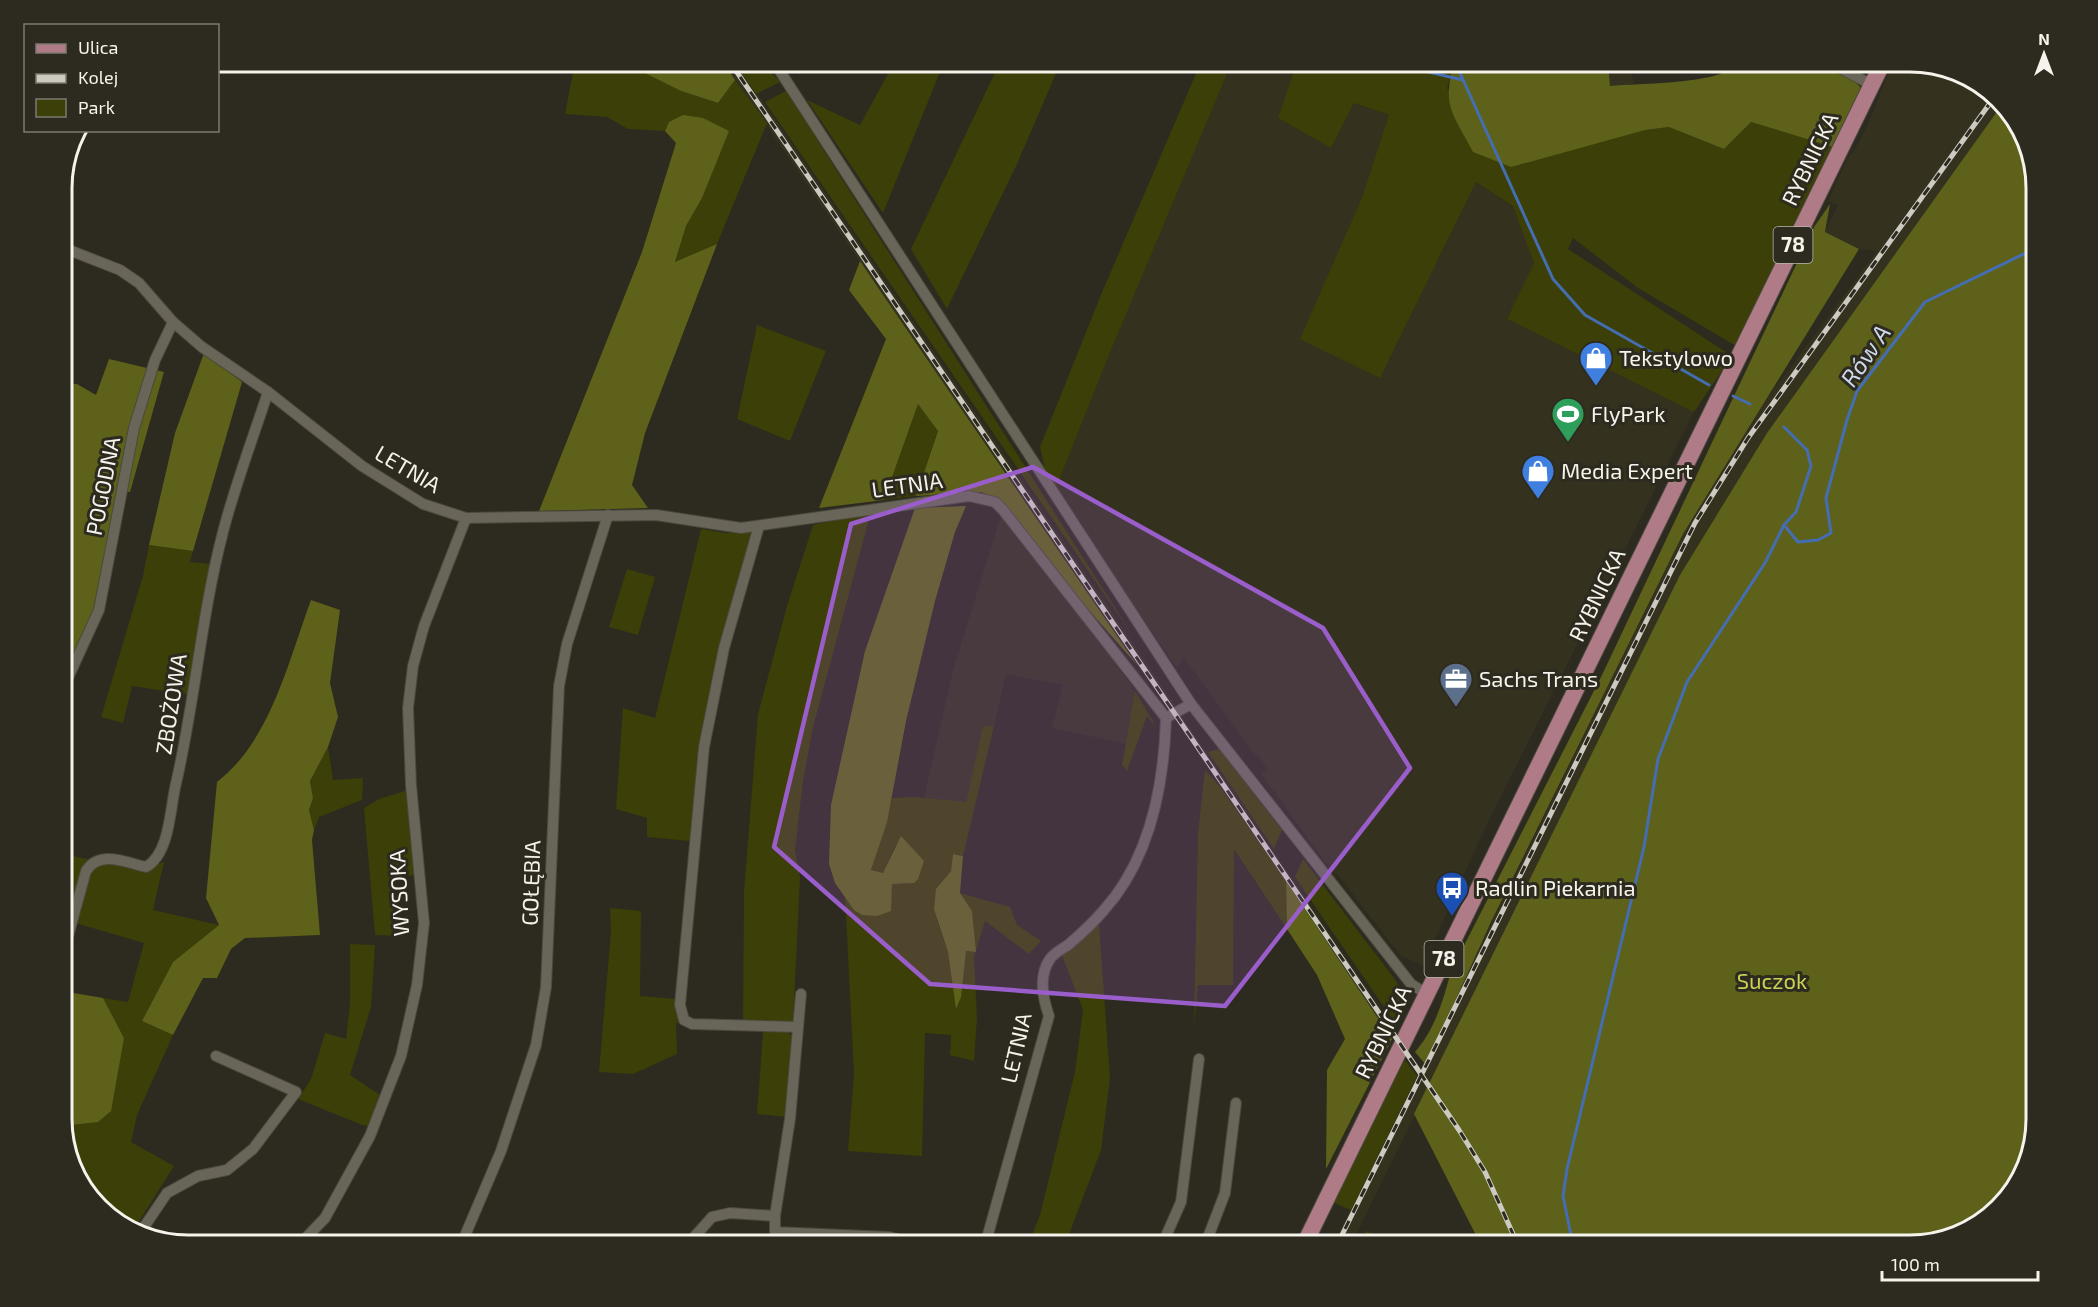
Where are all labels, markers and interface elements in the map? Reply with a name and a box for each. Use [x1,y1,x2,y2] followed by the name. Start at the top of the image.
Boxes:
[24,24,219,132] legend
[2014,24,2074,84] north arrow
[2038,29,2050,48] text: N
[78,36,118,58] text: Ulica
[78,66,118,88] text: Kolej
[78,96,115,118] text: Park
[1775,108,1843,209] street label: RYBNICKA
[1774,227,1812,263] road number: 78
[1834,319,1896,392] water label: Rów A
[1578,340,1614,387] shop icon: Tekstylowo
[1619,344,1733,370] place label: Tekstylowo
[1550,396,1586,443] sports icon: FlyPark
[1591,400,1666,426] place label: FlyPark
[80,434,124,537] street label: POGODNA
[371,439,446,497] street label: LETNIA
[1520,453,1556,500] shop icon: Media Expert
[1561,457,1693,483] place label: Media Expert
[870,466,944,502] street label: LETNIA
[1562,544,1630,645] street label: RYBNICKA
[149,651,191,756] street label: ZBOŻOWA
[1438,661,1474,708] office icon: Sachs Trans
[1479,665,1598,691] place label: Sachs Trans
[516,840,544,926] street label: GOŁĘBIA
[383,849,413,937] street label: WYSOKA
[1434,870,1470,917] bus stop icon: Radlin Piekarnia
[1475,874,1636,900] place label: Radlin Piekarnia
[1424,941,1464,977] road number: 78
[1737,967,1807,993] park label: Suczok
[1348,981,1416,1082] street label: RYBNICKA
[994,1010,1036,1085] street label: LETNIA
[1882,1244,2038,1282] scale bar
[1891,1253,1940,1275] text: 100 m

